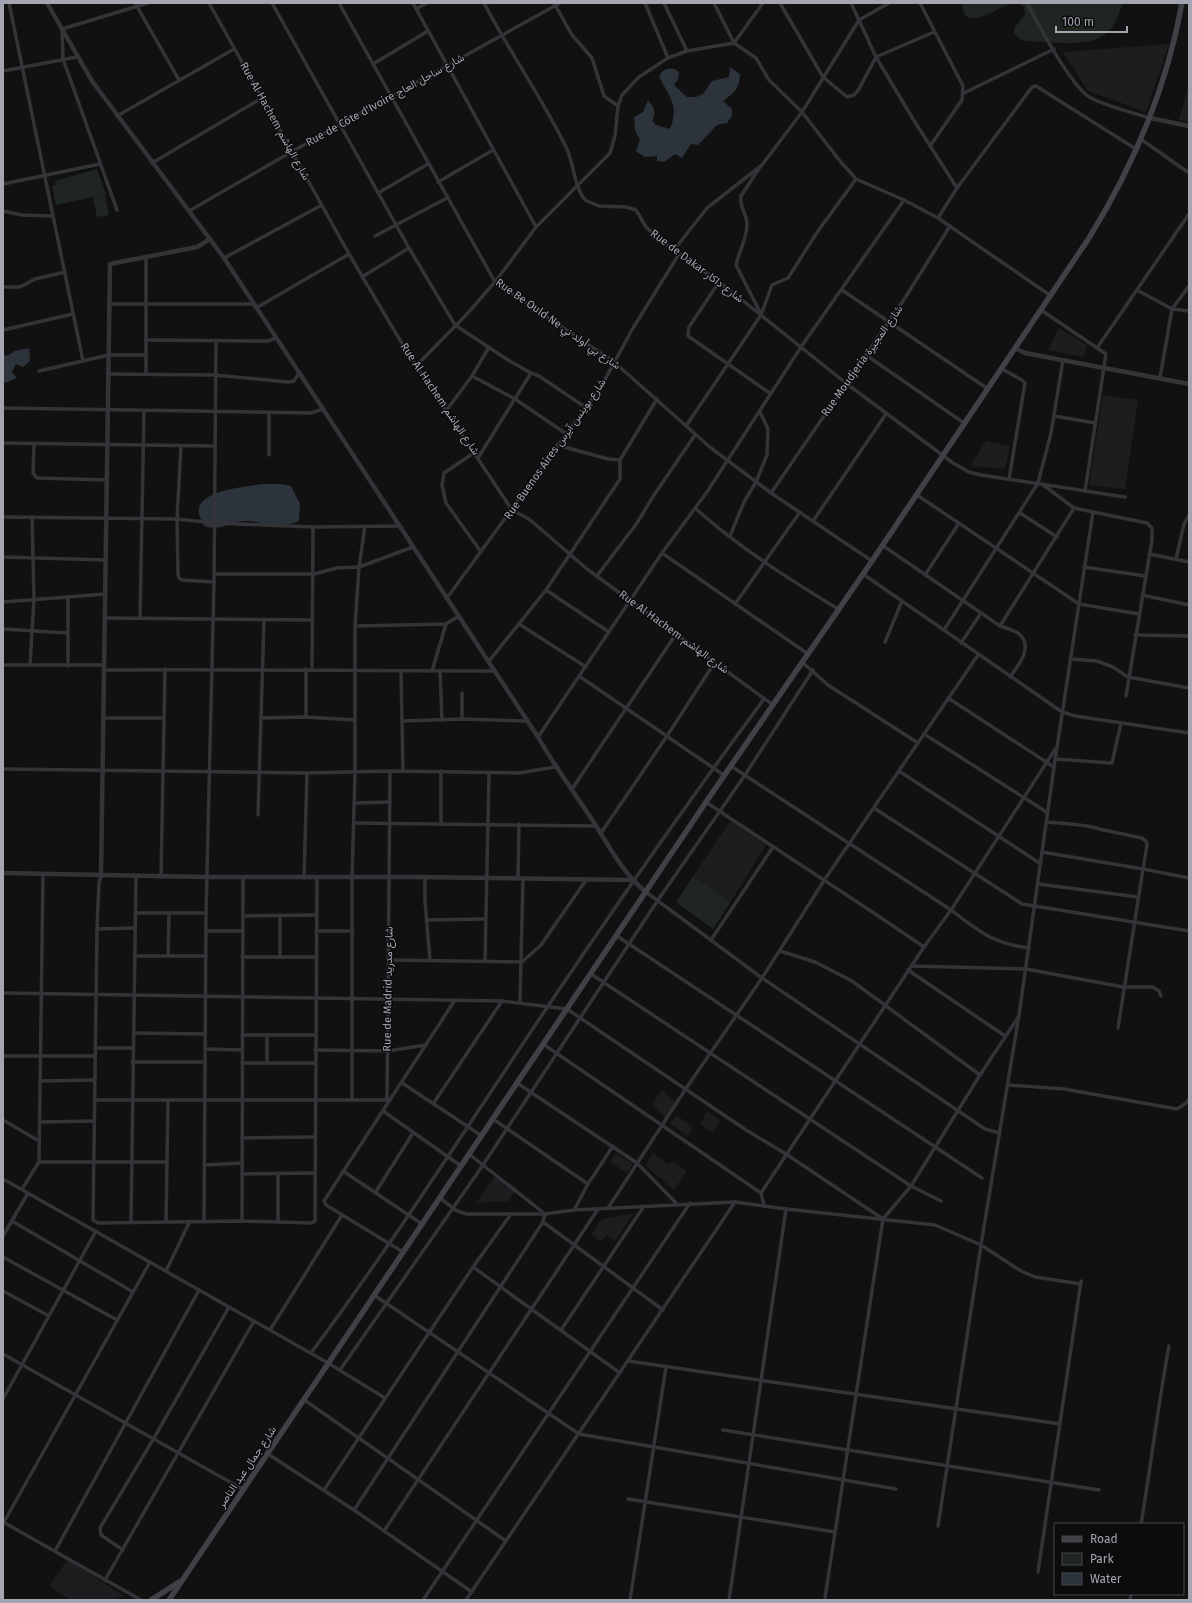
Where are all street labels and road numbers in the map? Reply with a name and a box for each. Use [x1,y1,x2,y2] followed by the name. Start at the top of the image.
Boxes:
[304,51,467,150] street label: Rue de Côte d'Ivoire شارع ساحل العاج
[236,60,313,183] street label: Rue Al Hachem شارع الهاشم
[647,227,746,306] street label: Rue de Dakar شارع داكار
[491,276,623,375] street label: Rue Be Ould Ne شارع بي أولد ني
[819,303,906,420] street label: Rue Moudjeria شارع المجيرة
[397,340,483,458] street label: Rue Al Hachem شارع الهاشم
[501,376,610,522] street label: Rue Buenos Aires شارع بوينس آيرس
[616,588,732,677] street label: Rue Al Hachem شارع الهاشم
[380,926,397,1052] street label: Rue de Madrid شارع مدريد
[214,1423,280,1512] street label: شارع جمال عبد الناصر

